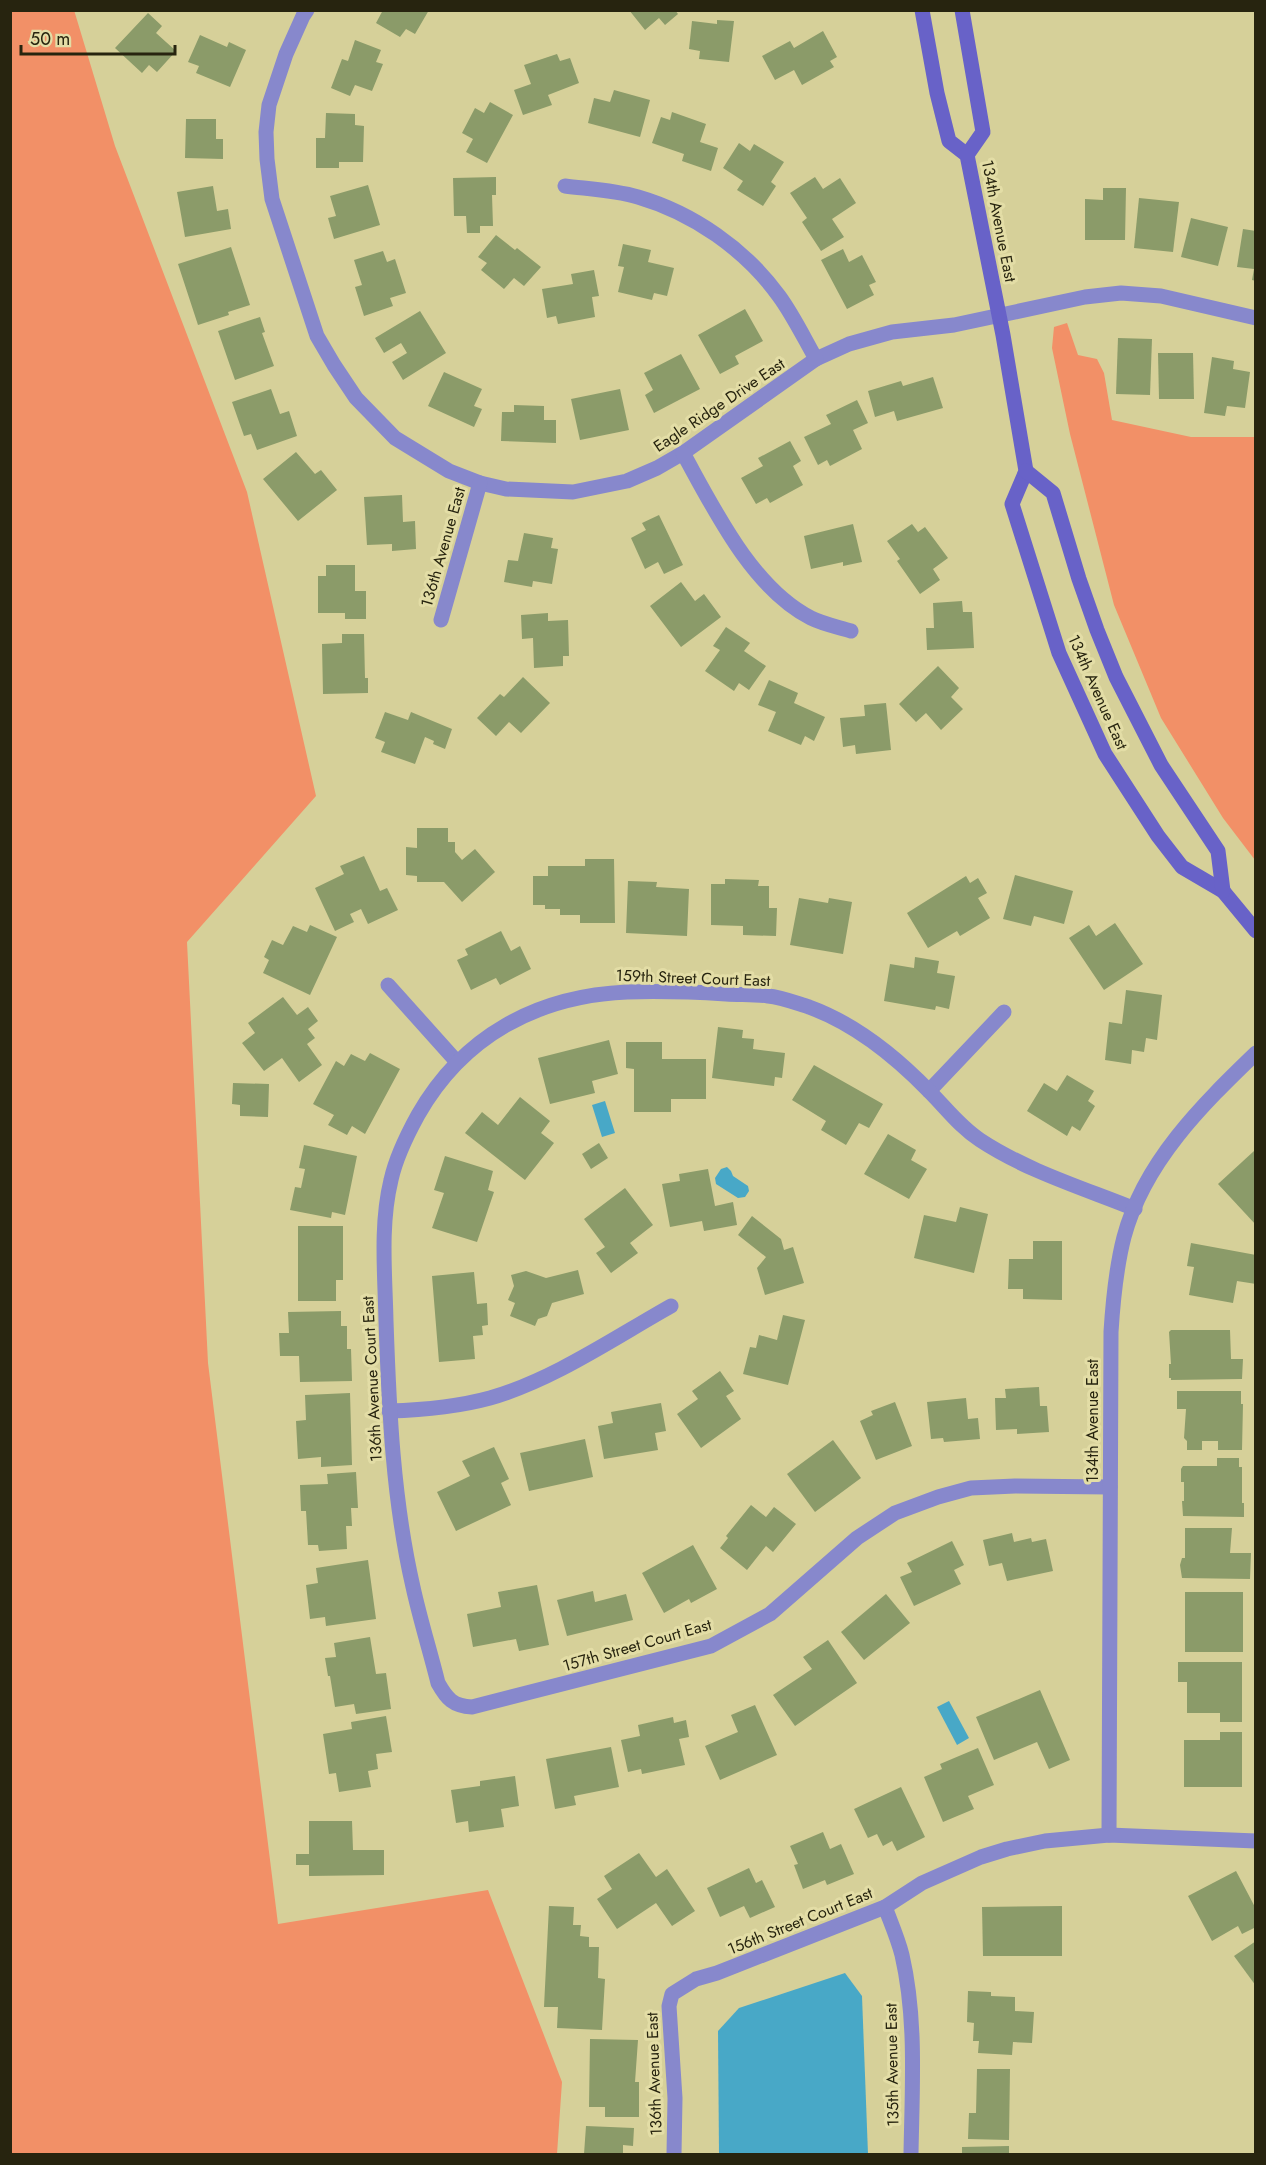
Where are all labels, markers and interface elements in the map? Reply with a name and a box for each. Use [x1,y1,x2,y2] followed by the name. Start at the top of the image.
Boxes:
[21,18,176,56] scale bar
[30,26,70,52] text: 50 m
[976,158,1022,284] street label: 134th Avenue East
[649,352,789,458] street label: Eagle Ridge Drive East
[415,484,471,610] street label: 136th Avenue East
[1062,631,1134,753] street label: 134th Avenue East
[615,964,771,992] street label: 159th Street Court East
[356,1295,388,1462] street label: 136th Avenue Court East
[1081,1359,1104,1483] street label: 134th Avenue East
[560,1613,714,1677] street label: 157th Street Court East
[724,1881,876,1961] street label: 156th Street Court East
[879,2003,905,2127] street label: 135th Avenue East
[640,2012,668,2136] street label: 136th Avenue East

